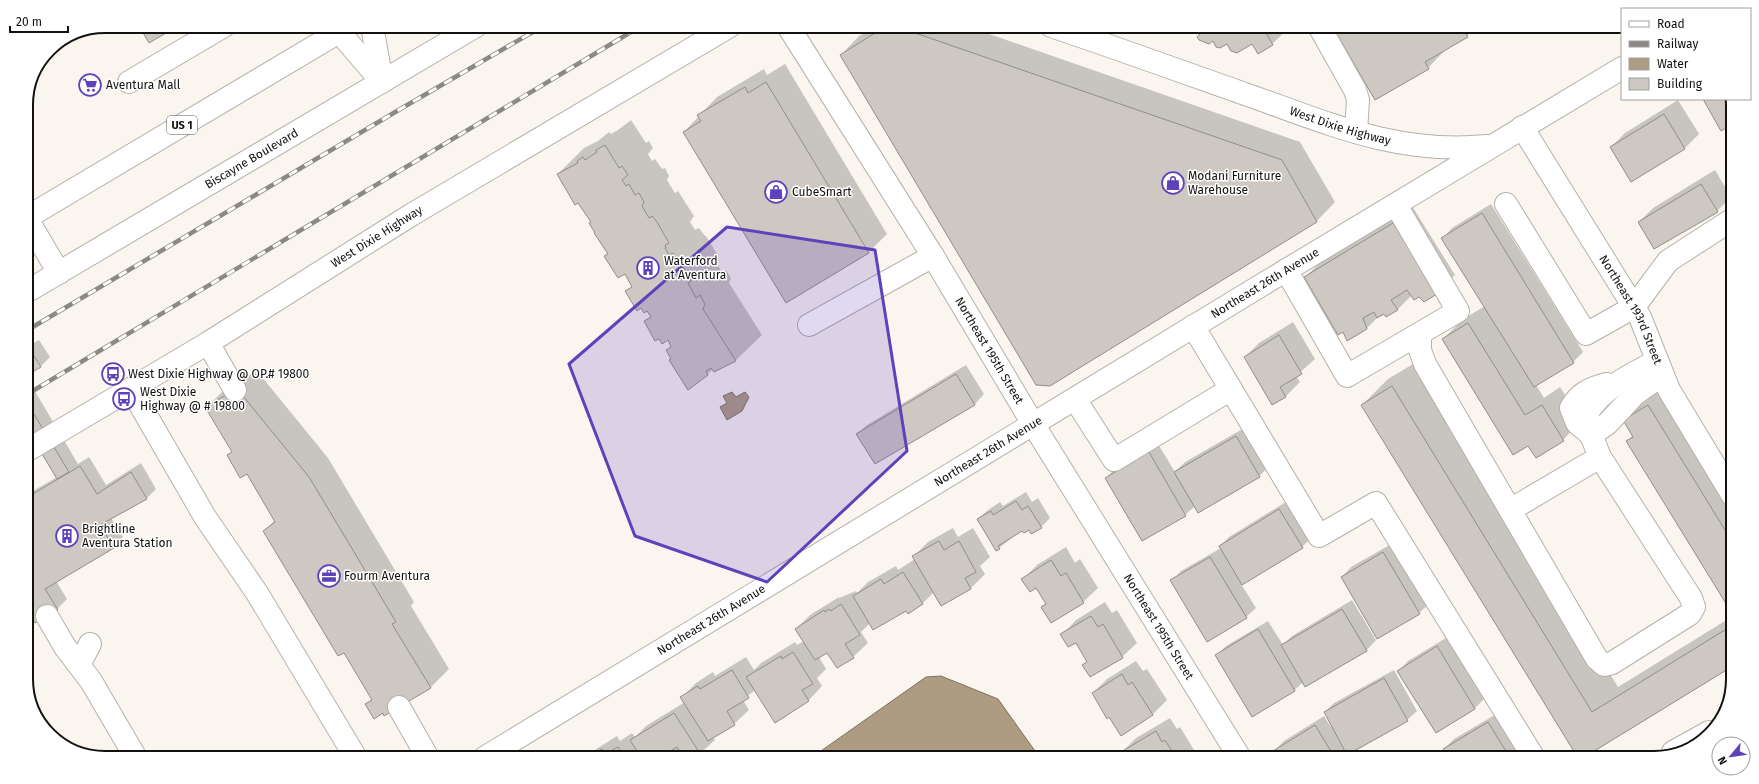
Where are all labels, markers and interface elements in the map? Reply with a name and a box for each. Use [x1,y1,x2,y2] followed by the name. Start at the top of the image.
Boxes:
[10,8,68,34] scale bar
[1621,8,1751,100] legend
[16,15,42,29] text: 20 m
[1657,17,1685,31] text: Road
[1657,37,1698,51] text: Railway
[1657,57,1689,71] text: Water
[77,72,103,98] supermarket icon: Aventura Mall
[1657,77,1703,91] text: Building
[106,78,181,92] place label: Aventura Mall
[1288,104,1392,148] street label: West Dixie Highway
[167,116,197,134] road number: US 1
[202,126,301,192] street label: Biscayne Boulevard
[1188,169,1281,197] place label: Modani Furniture Warehouse
[1160,170,1186,196] shop icon: Modani Furniture Warehouse
[763,179,789,205] shop icon: CubeSmart
[792,185,852,199] place label: CubeSmart
[328,203,425,271] street label: West Dixie Highway
[1208,245,1322,321] street label: Northeast 26th Avenue
[1596,253,1665,367] street label: Northeast 193rd Street
[664,254,726,282] place label: Waterford at Aventura
[635,255,661,281] building icon: Waterford at Aventura
[952,295,1027,407] street label: Northeast 195th Street
[100,361,126,387] bus stop icon: West Dixie Highway @ OP.# 19800
[128,367,310,381] place label: West Dixie Highway @ OP.# 19800
[140,385,245,413] place label: West Dixie Highway @ # 19800
[111,386,137,412] bus stop icon: West Dixie Highway @ # 19800
[931,413,1045,490] street label: Northeast 26th Avenue
[82,522,173,550] place label: Brightline Aventura Station
[54,523,80,549] building icon: Brightline Aventura Station
[316,563,342,589] office icon: Fourm Aventura
[344,569,430,583] place label: Fourm Aventura
[1121,571,1197,683] street label: Northeast 195th Street
[655,582,768,658] street label: Northeast 26th Avenue
[1711,736,1751,776] north arrow
[1715,754,1730,767] text: N

